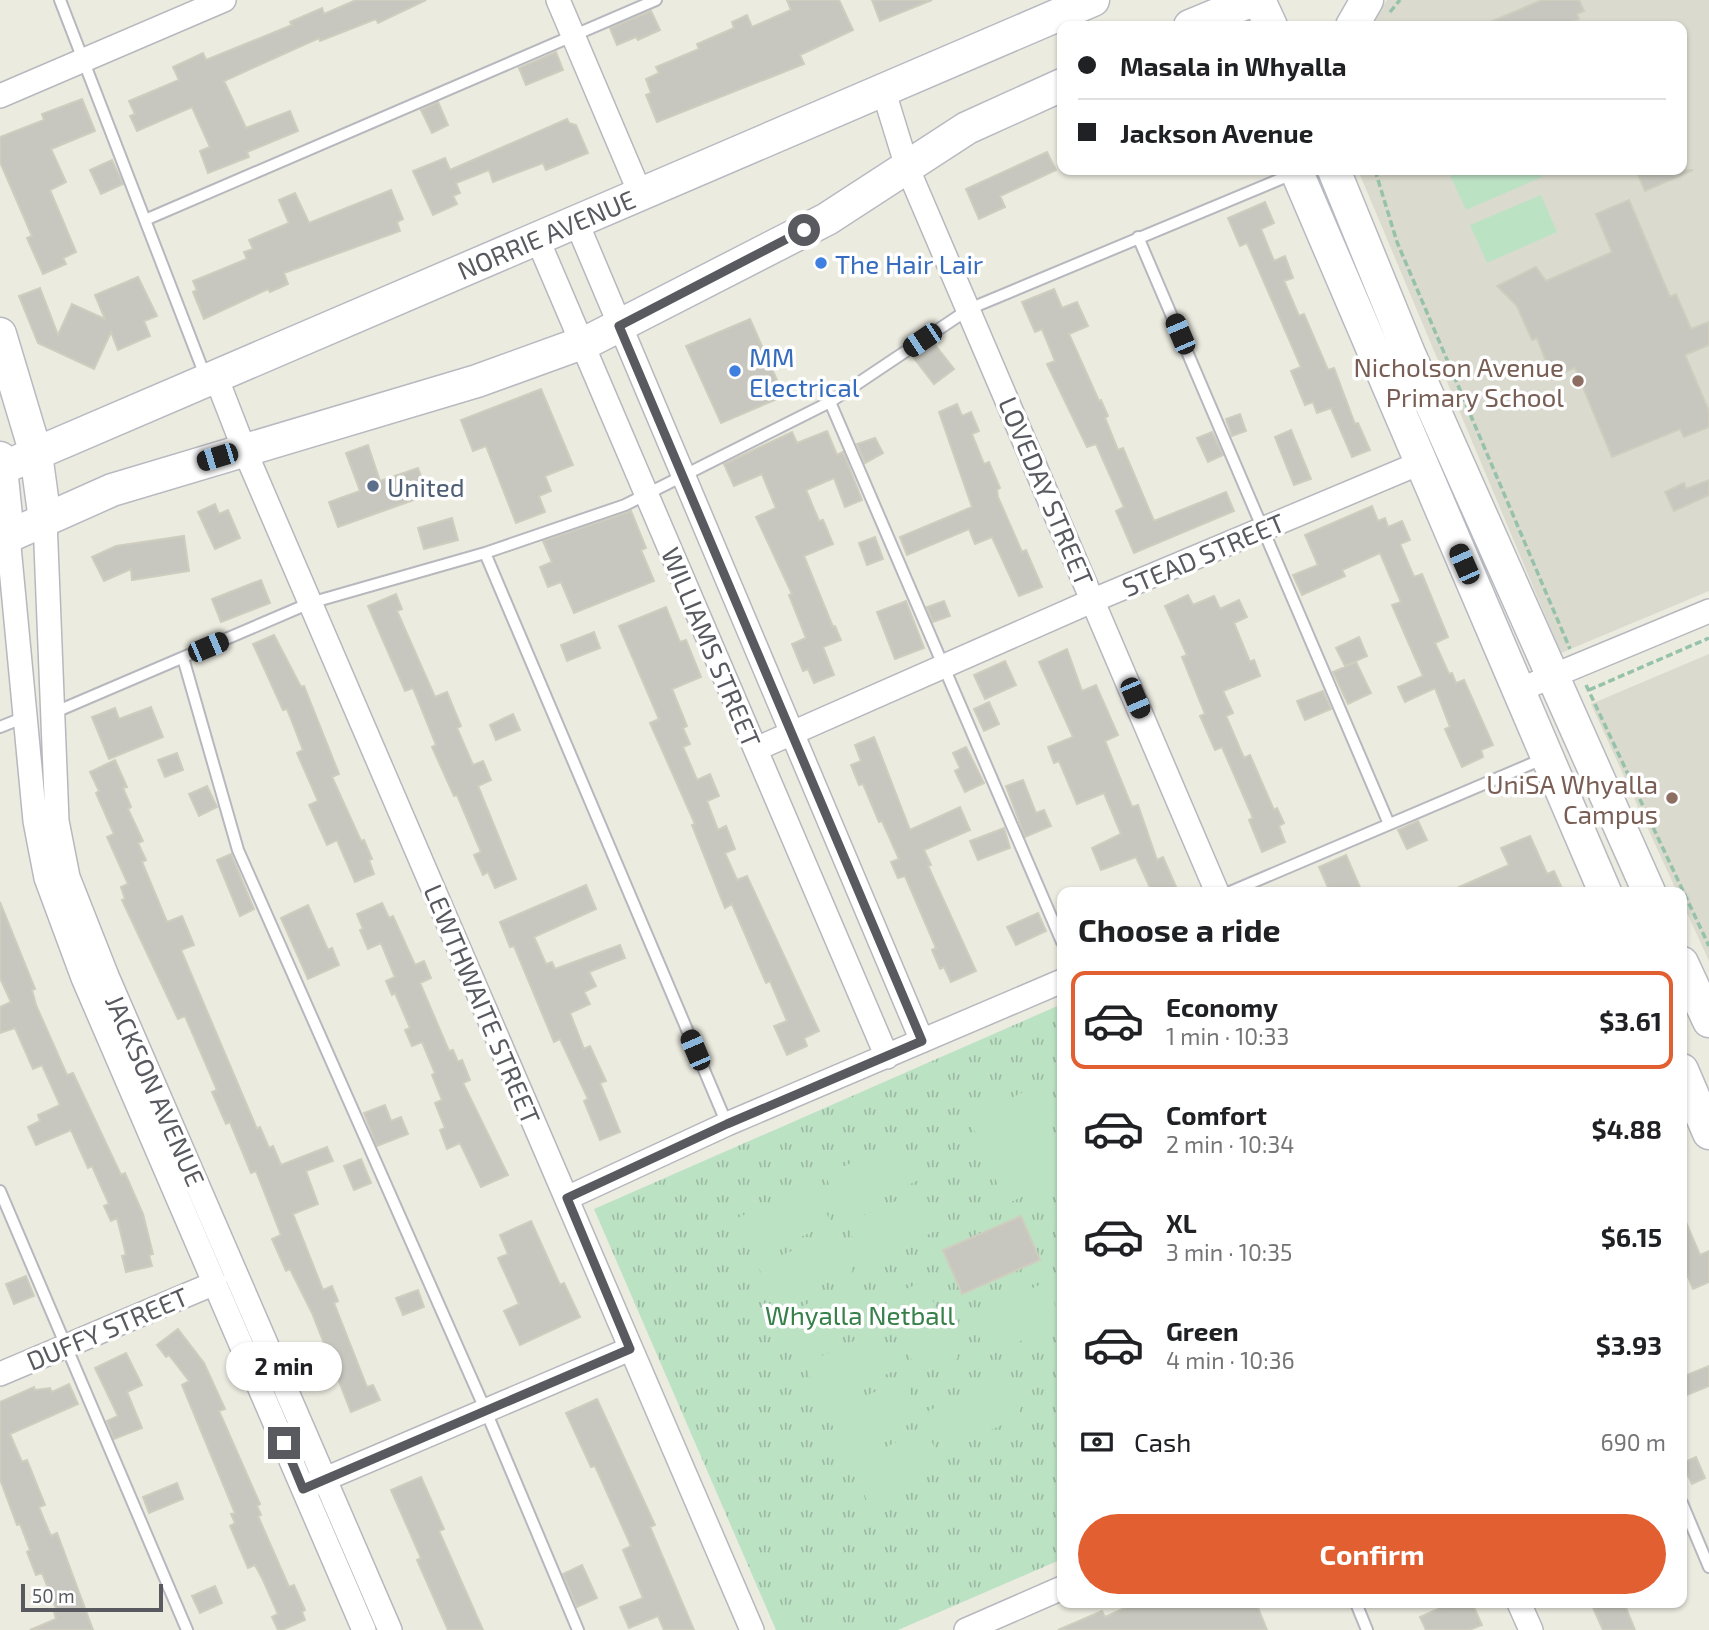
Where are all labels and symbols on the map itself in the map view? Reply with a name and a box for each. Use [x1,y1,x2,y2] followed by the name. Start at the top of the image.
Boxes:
[452,183,640,285] street label: NORRIE AVENUE
[788,214,820,246] route start
[835,248,983,279] place label: The Hair Lair
[813,255,829,271] marker: The Hair Lair
[1163,311,1198,357] car
[899,320,946,360] car
[749,341,860,402] place label: MM Electrical
[1354,351,1564,412] place label: Nicholson Avenue Primary School
[727,363,743,379] marker: MM Electrical
[1570,373,1586,389] marker: Nicholson Avenue Primary School
[993,392,1101,590] street label: LOVEDAY STREET
[194,441,241,473] car
[387,471,465,502] place label: United
[365,478,381,494] marker: United
[1117,506,1289,602] street label: STEAD STREET
[1446,541,1483,587] car
[656,542,768,752] street label: WILLIAMS STREET
[185,629,232,665] car
[1118,675,1153,721] car
[1486,768,1658,829] place label: UniSA Whyalla Campus
[1664,790,1680,806] marker: UniSA Whyalla Campus
[418,879,548,1129] street label: LEWTHWAITE STREET
[100,989,212,1191] street label: JACKSON AVENUE
[678,1027,713,1073] car
[22,1280,192,1376] street label: DUFFY STREET
[765,1299,955,1330] park label: Whyalla Netball
[226,1342,342,1390] callout: 2 min
[268,1427,300,1459] route end
[21,1581,163,1613] scale bar

